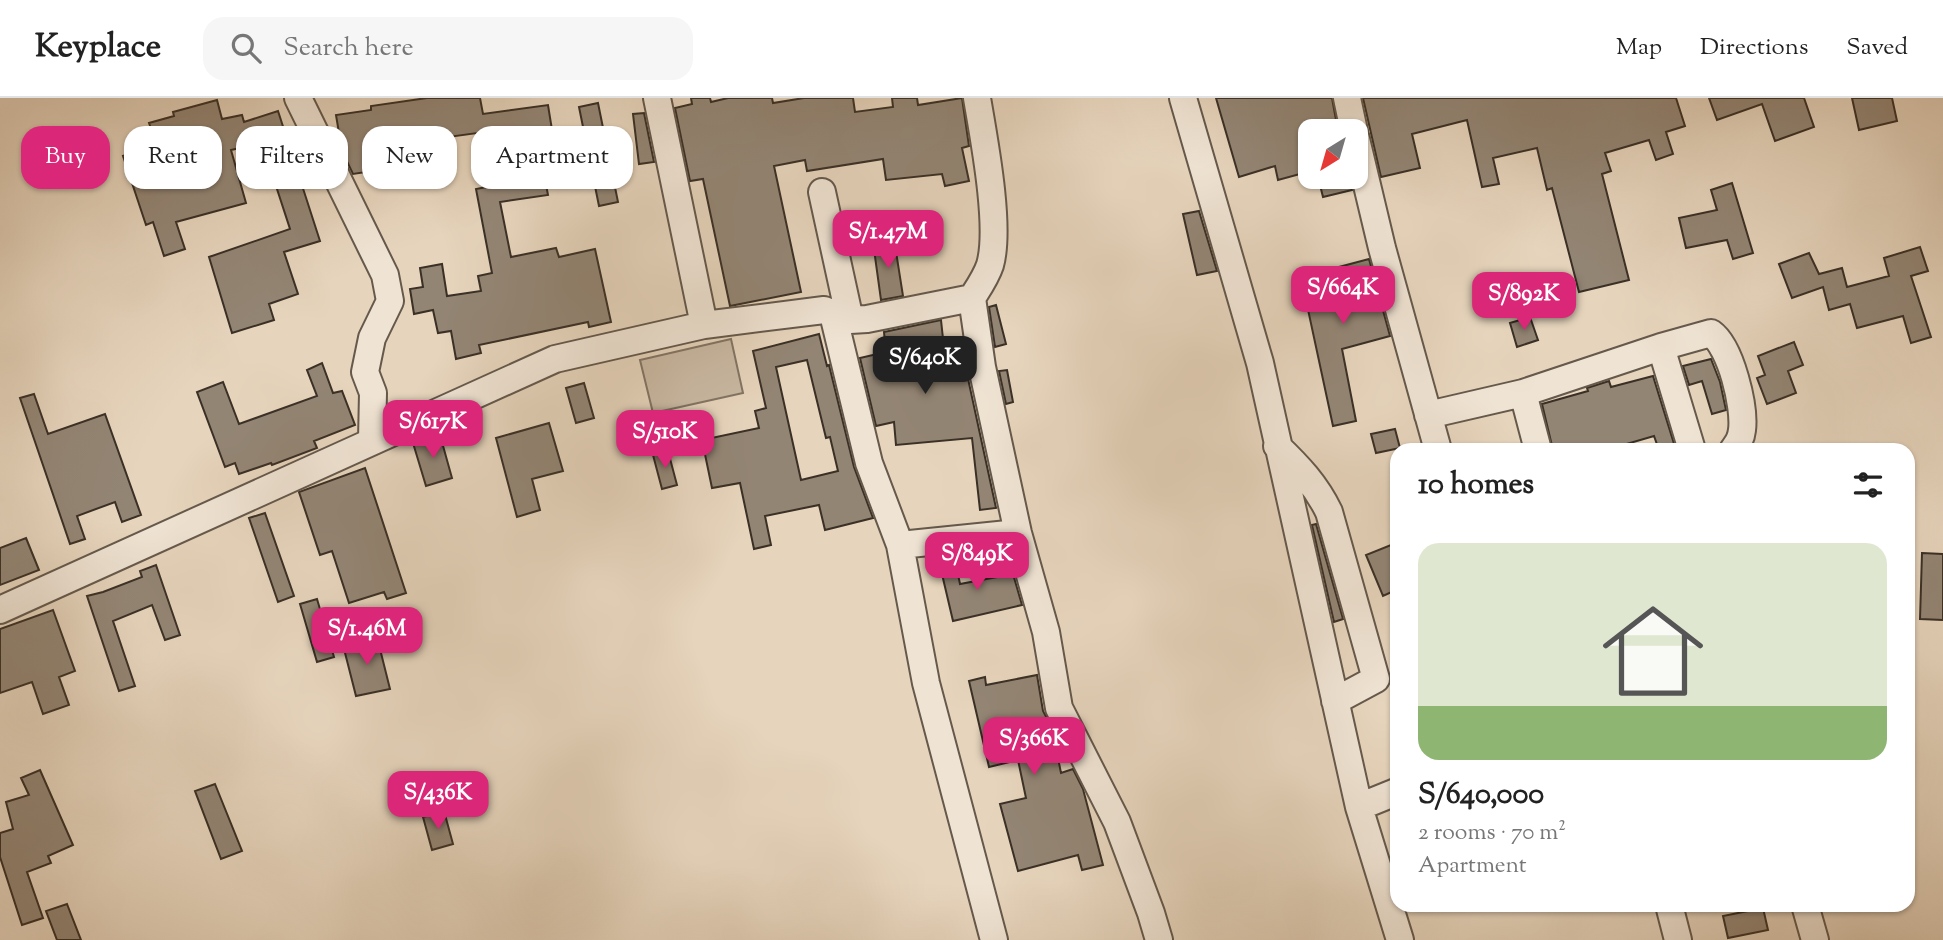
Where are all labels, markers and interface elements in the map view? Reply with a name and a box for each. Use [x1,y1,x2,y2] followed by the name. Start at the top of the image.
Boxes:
[203,17,693,80] search box
[35,24,161,72] text: Keyplace
[227,29,265,67] icon: search
[283,30,414,67] text: Search here
[1616,31,1662,65] text: Map
[1700,31,1808,65] text: Directions
[1846,31,1908,65] text: Saved
[1298,119,1368,189] north arrow
[1298,119,1368,189] map controls
[21,126,110,189] chip: Buy
[124,126,222,189] chip: Rent
[236,126,348,189] chip: Filters
[362,126,457,189] chip: New
[471,126,633,189] chip: Apartment
[823,211,953,270] pin: S/1.47M
[849,216,927,249] text: S/1.47M
[1286,266,1400,326] pin: S/664K
[1307,272,1379,305] text: S/664K
[1467,272,1581,332] pin: S/892K
[1488,278,1560,311] text: S/892K
[868,336,982,396] pin: S/640K
[889,342,961,375] text: S/640K
[376,400,490,460] pin: S/617K
[399,406,467,439] text: S/617K
[608,410,722,470] pin: S/510K
[632,416,698,449] text: S/510K
[1418,464,1534,507] text: 10 homes
[1849,466,1887,504] icon: filters
[920,532,1034,592] pin: S/849K
[941,538,1013,571] text: S/849K
[1590,588,1716,714] icon: home
[302,608,432,667] pin: S/1.46M
[328,613,406,646] text: S/1.46M
[977,718,1091,777] pin: S/366K
[999,723,1069,756] text: S/366K
[381,772,495,831] pin: S/436K
[1418,774,1544,817] text: S/640,000
[404,777,472,810] text: S/436K
[1418,817,1566,850] text: 2 rooms · 70 m²
[1418,850,1527,883] text: Apartment

